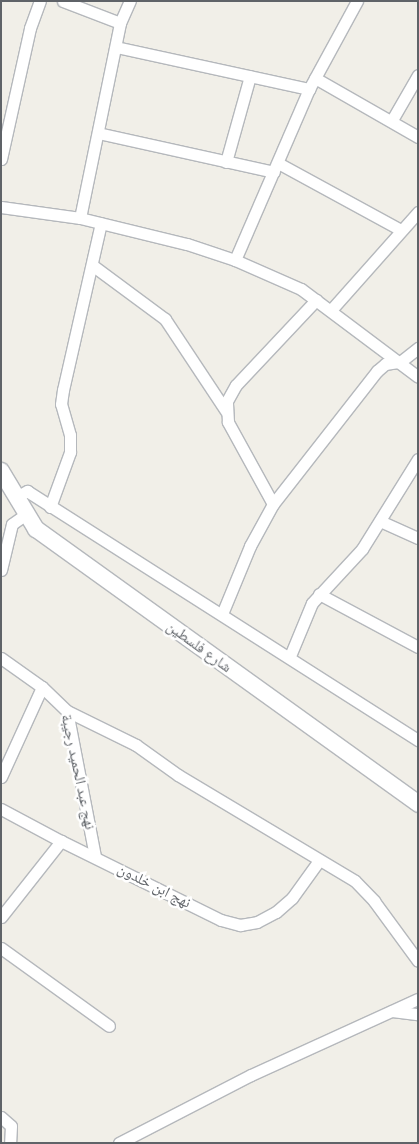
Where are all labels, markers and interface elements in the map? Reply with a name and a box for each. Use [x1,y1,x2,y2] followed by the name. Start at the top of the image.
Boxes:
[163,617,235,677] street label: شارع فلسطين
[57,713,99,831] street label: نهج عبد الحميد رجيبة
[114,860,194,912] street label: نهج ابن خلدون

